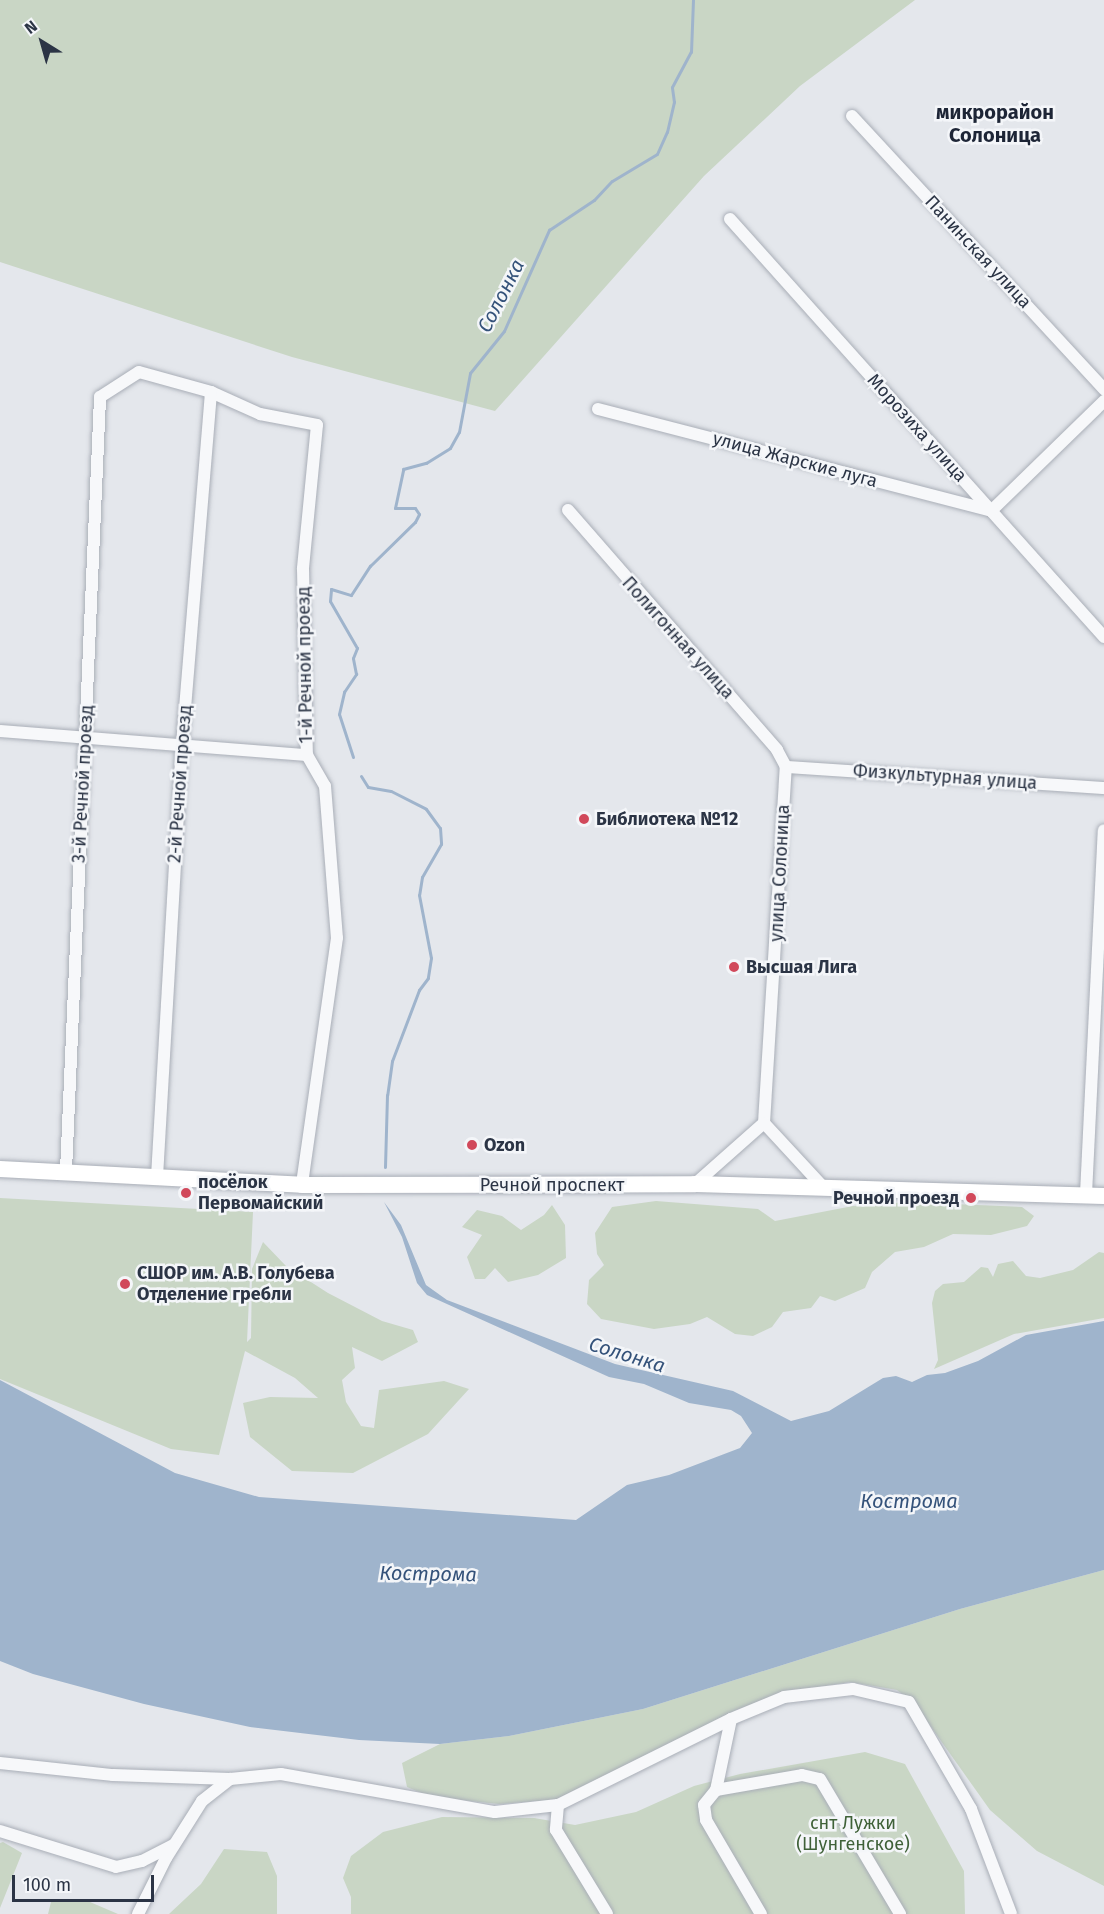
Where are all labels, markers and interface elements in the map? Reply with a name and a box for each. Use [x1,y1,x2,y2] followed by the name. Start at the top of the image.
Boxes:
[12,12,72,72] north arrow
[21,16,41,38] text: N
[936,100,1054,147] district label: микрорайон Солоница
[920,191,1036,313] street label: Панинская улица
[472,256,530,336] water label: Солонка
[863,369,971,487] street label: Морозиха улица
[710,428,880,492] street label: улица Жарские луга
[617,572,739,704] street label: Полигонная улица
[293,586,317,744] street label: 1-й Речной проезд
[68,704,98,864] street label: 3-й Речной проезд
[164,704,196,864] street label: 2-й Речной проезд
[852,760,1038,794] street label: Физкультурная улица
[766,804,794,942] street label: улица Солоница
[596,808,738,830] place label: Библиотека №12
[577,812,591,826] marker: Библиотека №12
[746,956,857,978] place label: Высшая Лига
[727,960,741,974] marker: Высшая Лига
[484,1134,525,1156] place label: Ozon
[465,1138,479,1152] marker: Ozon
[198,1172,323,1214] place label: посёлок Первомайский
[480,1174,624,1196] street label: Речной проспект
[179,1186,193,1200] marker: посёлок Первомайский
[833,1187,959,1209] place label: Речной проезд
[964,1191,978,1205] marker: Речной проезд
[137,1263,335,1306] place label: СШОР им. А.В. Голубева Отделение гребли
[118,1277,132,1291] marker: СШОР им. А.В. Голубева Отделение гребли
[586,1332,668,1378] water label: Солонка
[860,1489,958,1513] water label: Кострома
[379,1561,477,1587] water label: Кострома
[796,1813,910,1856] park label: снт Лужки (Шунгенское)
[15,1863,158,1901] scale bar
[23,1874,71,1896] text: 100 m

